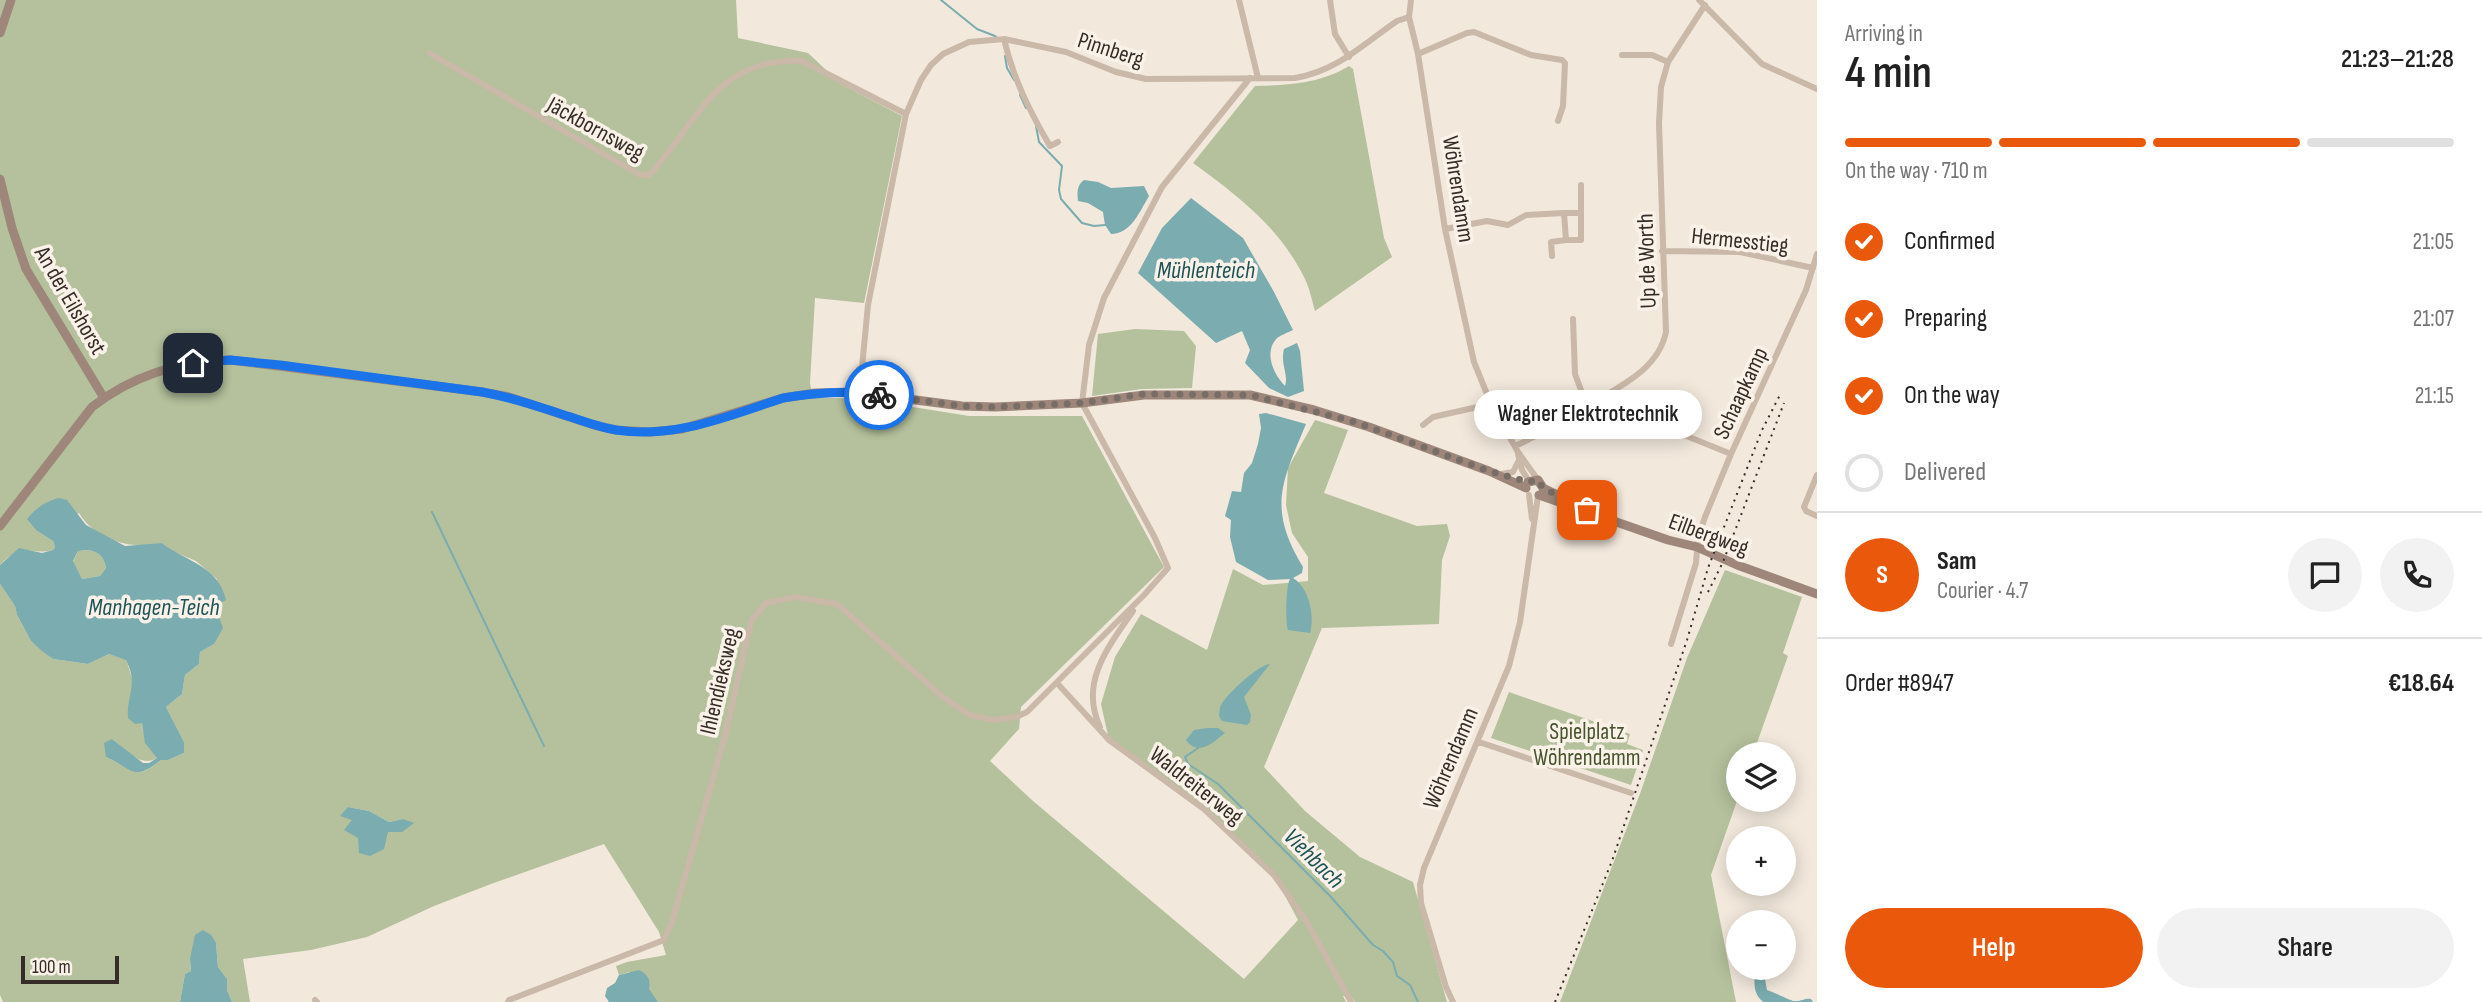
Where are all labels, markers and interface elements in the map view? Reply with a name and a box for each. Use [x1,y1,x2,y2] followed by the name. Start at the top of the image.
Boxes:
[1845,20,1923,48] text: Arriving in
[1074,26,1147,74] street label: Pinnberg
[2341,44,2454,75] text: 21:23–21:28
[1845,46,1932,101] text: 4 min
[541,90,649,167] street label: Jäckbornsweg
[1436,134,1480,244] street label: Wöhrendamm
[1845,157,1988,185] text: On the way · 710 m
[1631,213,1663,309] street label: Up de Worth
[1690,222,1790,260] street label: Hermesstieg
[1845,223,1883,261] icon: check
[1904,226,1995,257] text: Confirmed
[2413,228,2454,256] text: 21:05
[27,241,112,360] street label: An der Eilshorst
[1157,256,1255,285] water label: Mühlenteich
[1845,300,1883,338] icon: check
[1904,303,1987,334] text: Preparing
[2413,305,2454,333] text: 21:07
[163,333,223,393] pin
[1707,343,1774,444] street label: Schaapkamp
[174,344,212,382] icon: home
[844,360,914,430] courier
[860,376,898,414] icon: bike
[1845,377,1883,415] icon: check
[1904,380,2000,411] text: On the way
[2415,382,2454,410] text: 21:15
[1473,391,1701,440] callout: Wagner Elektrotechnik
[1497,400,1679,428] text: Wagner Elektrotechnik
[1904,457,1986,488] text: Delivered
[1557,480,1617,540] pin
[1568,491,1606,529] icon: bag
[1665,508,1752,562] street label: Eilbergweg
[2288,538,2362,612] button: chat
[2380,538,2454,612] button: phone
[1937,546,1977,577] text: Sam
[1876,560,1888,591] text: S
[1937,577,2028,605] text: Courier · 4.7
[88,593,220,622] water label: Manhagen-Teich
[694,625,746,737] street label: Ihlendieksweg
[1845,668,1954,699] text: Order #8947
[2388,668,2454,699] text: €18.64
[1417,704,1485,813] street label: Wöhrendamm
[1533,718,1641,772] park label: Spielplatz Wöhrendamm
[1144,741,1249,831] street label: Waldreiterweg
[1726,742,1796,980] map controls
[1726,742,1796,812] button: layers
[1277,822,1350,895] water label: Viehbach
[1726,826,1796,896] button: +
[1845,908,2143,988] button: Help
[2157,908,2454,988] button: Share
[1726,910,1796,980] button: −
[21,953,119,985] scale bar
[32,956,71,979] text: 100 m

